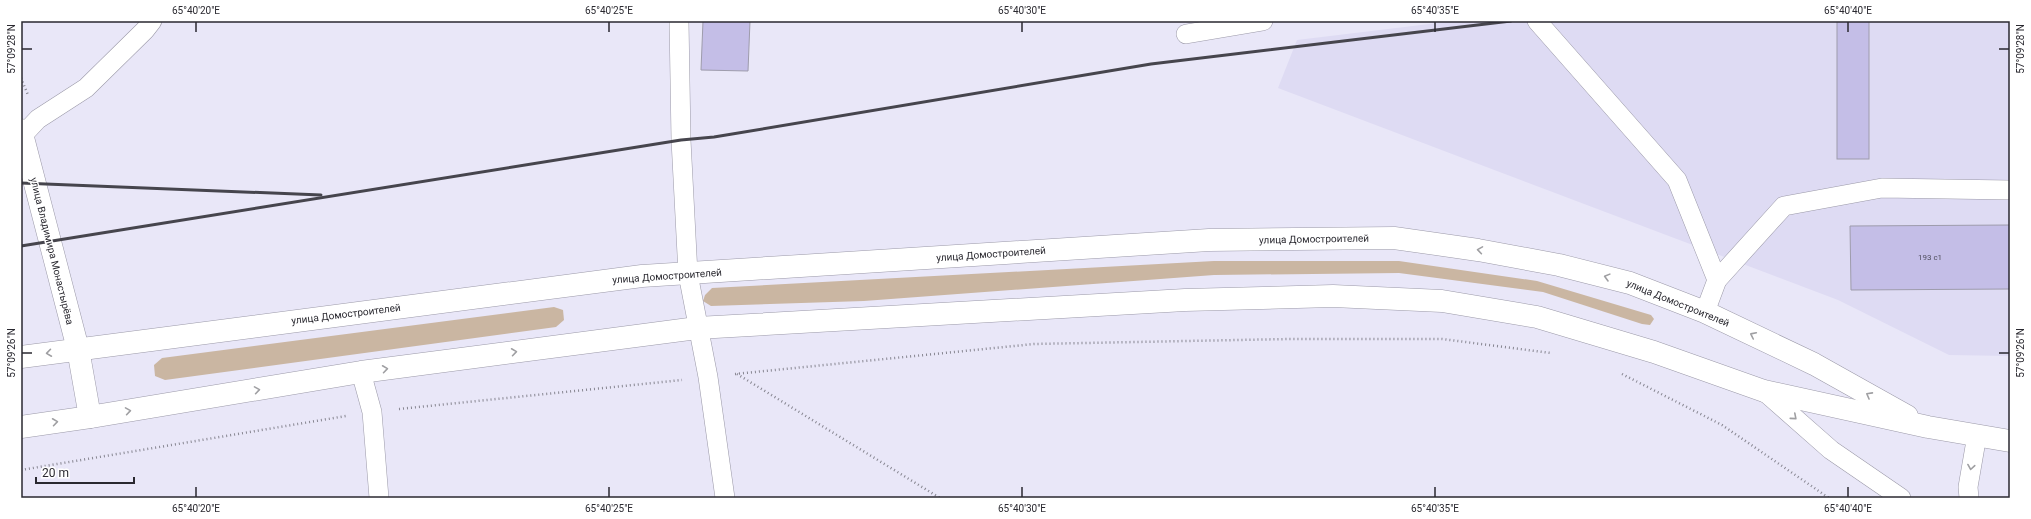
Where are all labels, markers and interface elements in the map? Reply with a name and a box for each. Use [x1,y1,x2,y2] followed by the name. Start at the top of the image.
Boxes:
[172,5,220,16] text: 65°40'20"E
[585,5,633,16] text: 65°40'25"E
[998,5,1046,16] text: 65°40'30"E
[1411,5,1459,16] text: 65°40'35"E
[1824,5,1872,16] text: 65°40'40"E
[6,24,17,74] text: 57°09'28"N
[2015,24,2026,74] text: 57°09'28"N
[28,176,76,326] street label: улица Владимира Монастырёва
[1259,233,1369,245] street label: улица Домостроителей
[936,245,1046,263] street label: улица Домостроителей
[1477,246,1483,255] one-way arrow
[1918,253,1942,262] house number: 193 с1
[612,267,722,285] street label: улица Домостроителей
[1604,273,1611,282] one-way arrow
[1625,277,1731,329] street label: улица Домостроителей
[291,302,401,326] street label: улица Домостроителей
[6,328,17,378] text: 57°09'26"N
[2015,328,2026,378] text: 57°09'26"N
[1750,332,1758,340] one-way arrow
[46,348,52,357] one-way arrow
[511,348,517,357] one-way arrow
[382,365,388,374] one-way arrow
[254,386,260,395] one-way arrow
[1866,392,1873,399] one-way arrow
[125,407,131,416] one-way arrow
[1789,413,1796,420] one-way arrow
[52,418,59,427] one-way arrow
[36,459,134,485] scale bar
[1968,463,1976,470] one-way arrow
[42,466,69,480] text: 20 m
[172,503,220,514] text: 65°40'20"E
[585,503,633,514] text: 65°40'25"E
[998,503,1046,514] text: 65°40'30"E
[1411,503,1459,514] text: 65°40'35"E
[1824,503,1872,514] text: 65°40'40"E

